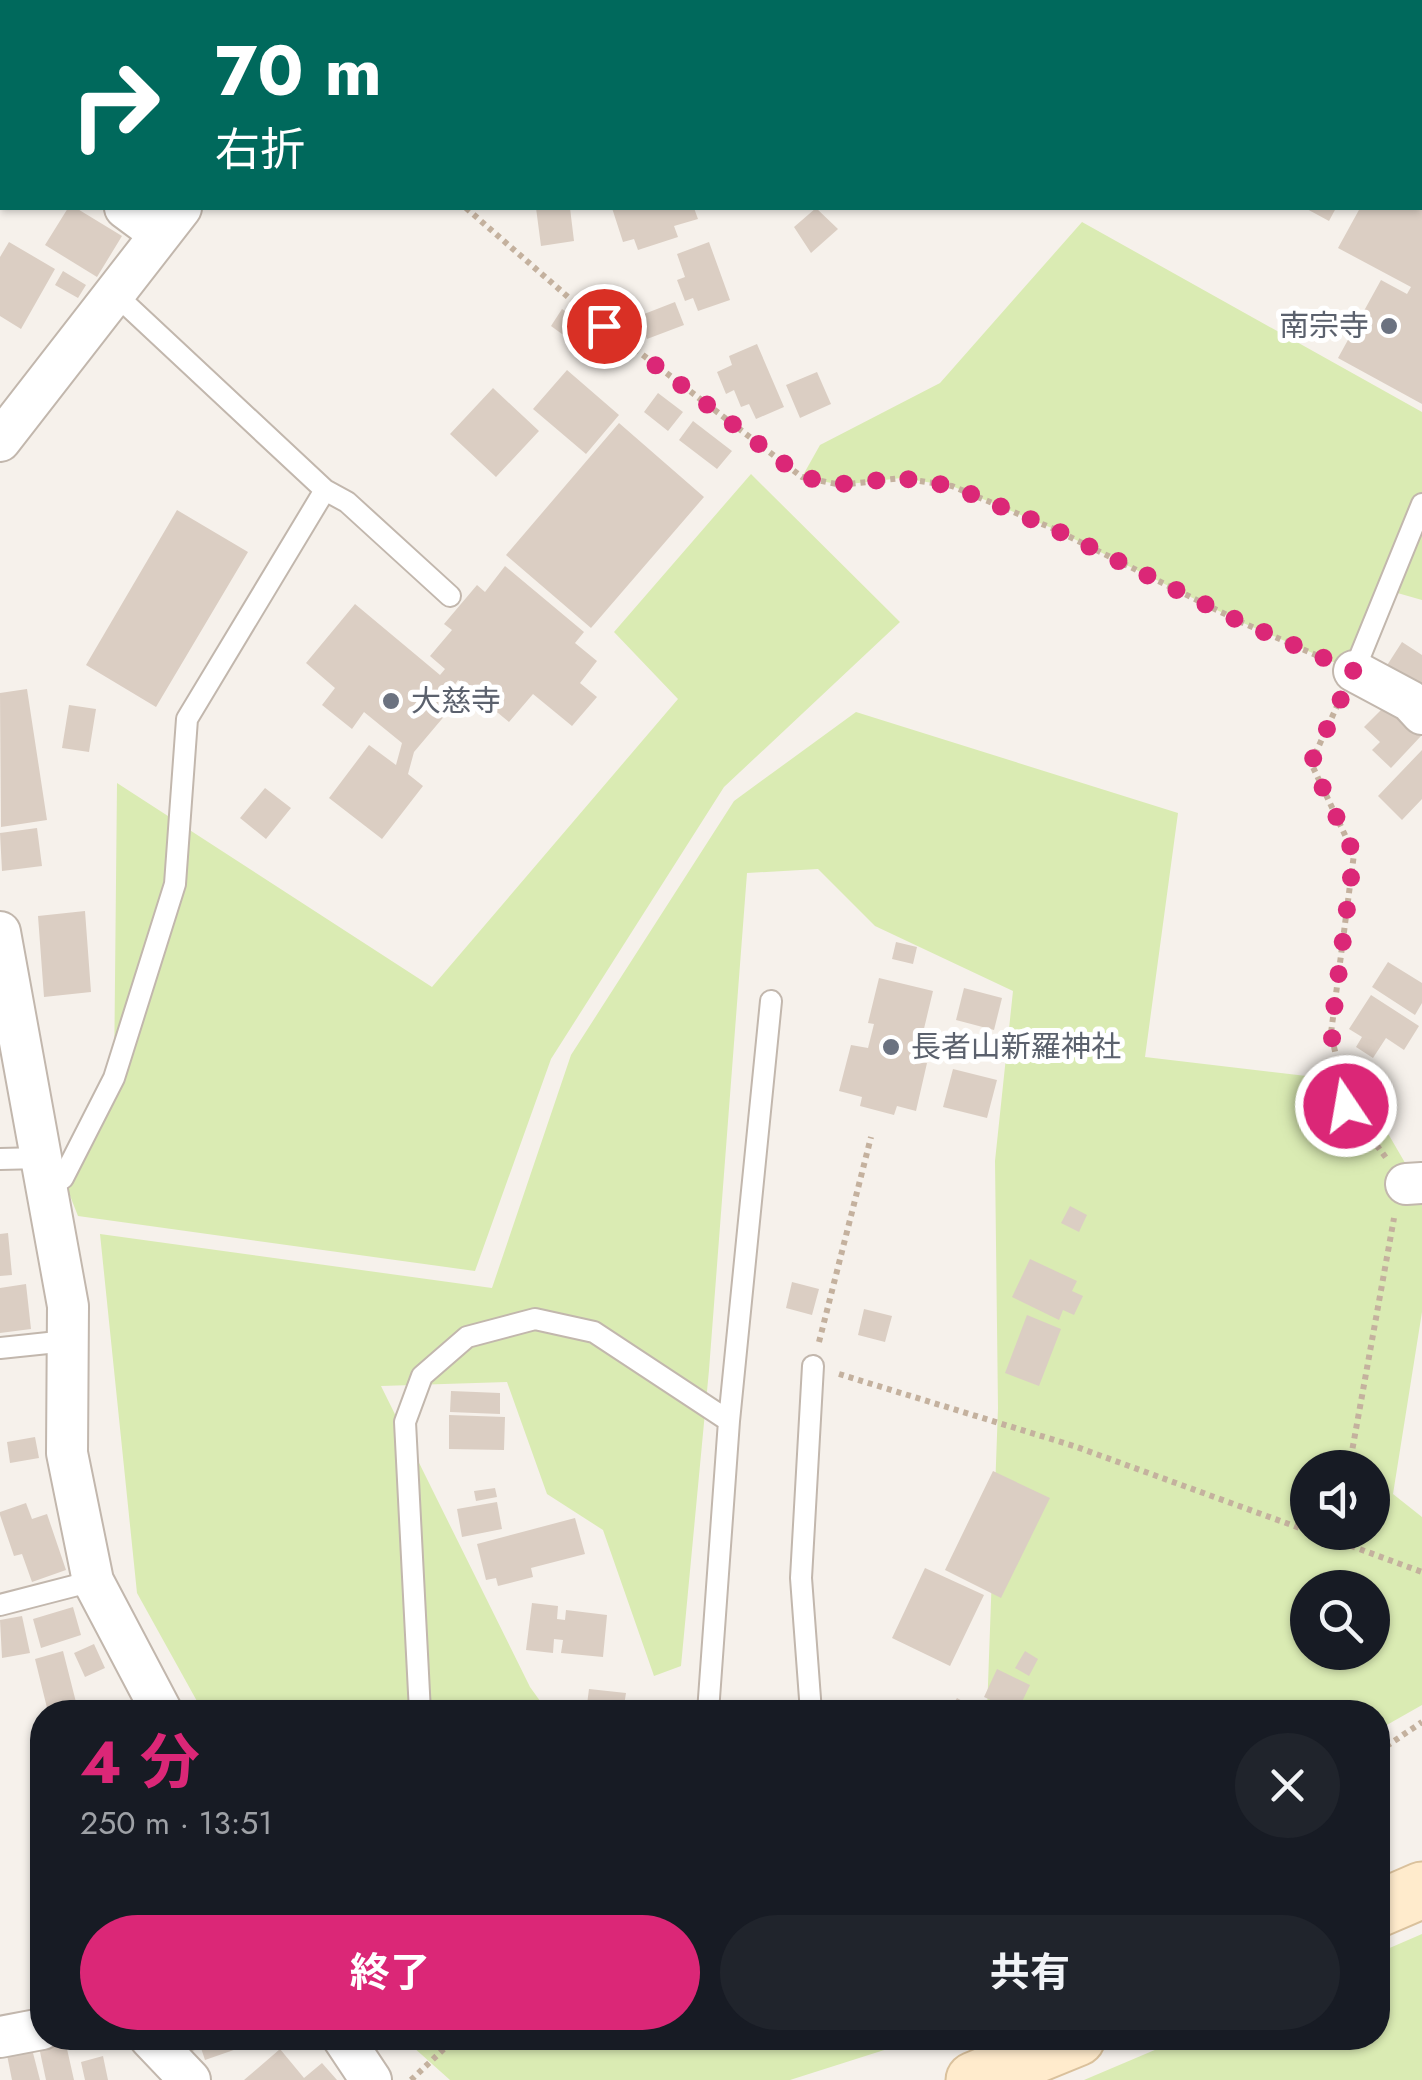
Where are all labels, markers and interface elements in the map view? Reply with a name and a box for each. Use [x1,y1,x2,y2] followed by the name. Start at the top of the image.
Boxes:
[215,20,382,121] text: 70 m
[50,40,180,170] icon: right
[215,117,305,182] text: 右折
[562,284,647,369] pin
[577,299,632,354] icon: arrive
[1279,304,1369,347] place label: 南宗寺
[1378,315,1400,337] marker: 南宗寺
[411,679,501,722] place label: 大慈寺
[380,690,402,712] marker: 大慈寺
[911,1025,1121,1068] place label: 長者山新羅神社
[880,1036,902,1058] marker: 長者山新羅神社
[1294,1054,1398,1158] position arrow
[1290,1450,1390,1670] map controls
[1290,1450,1390,1550] button: sound
[1290,1570,1390,1670] button: search
[80,1719,200,1806] text: 4 分
[1235,1733,1340,1838] button: close
[80,1800,273,1846] text: 250 m · 13:51
[80,1915,700,2030] button: 終了
[720,1915,1340,2030] button: 共有

